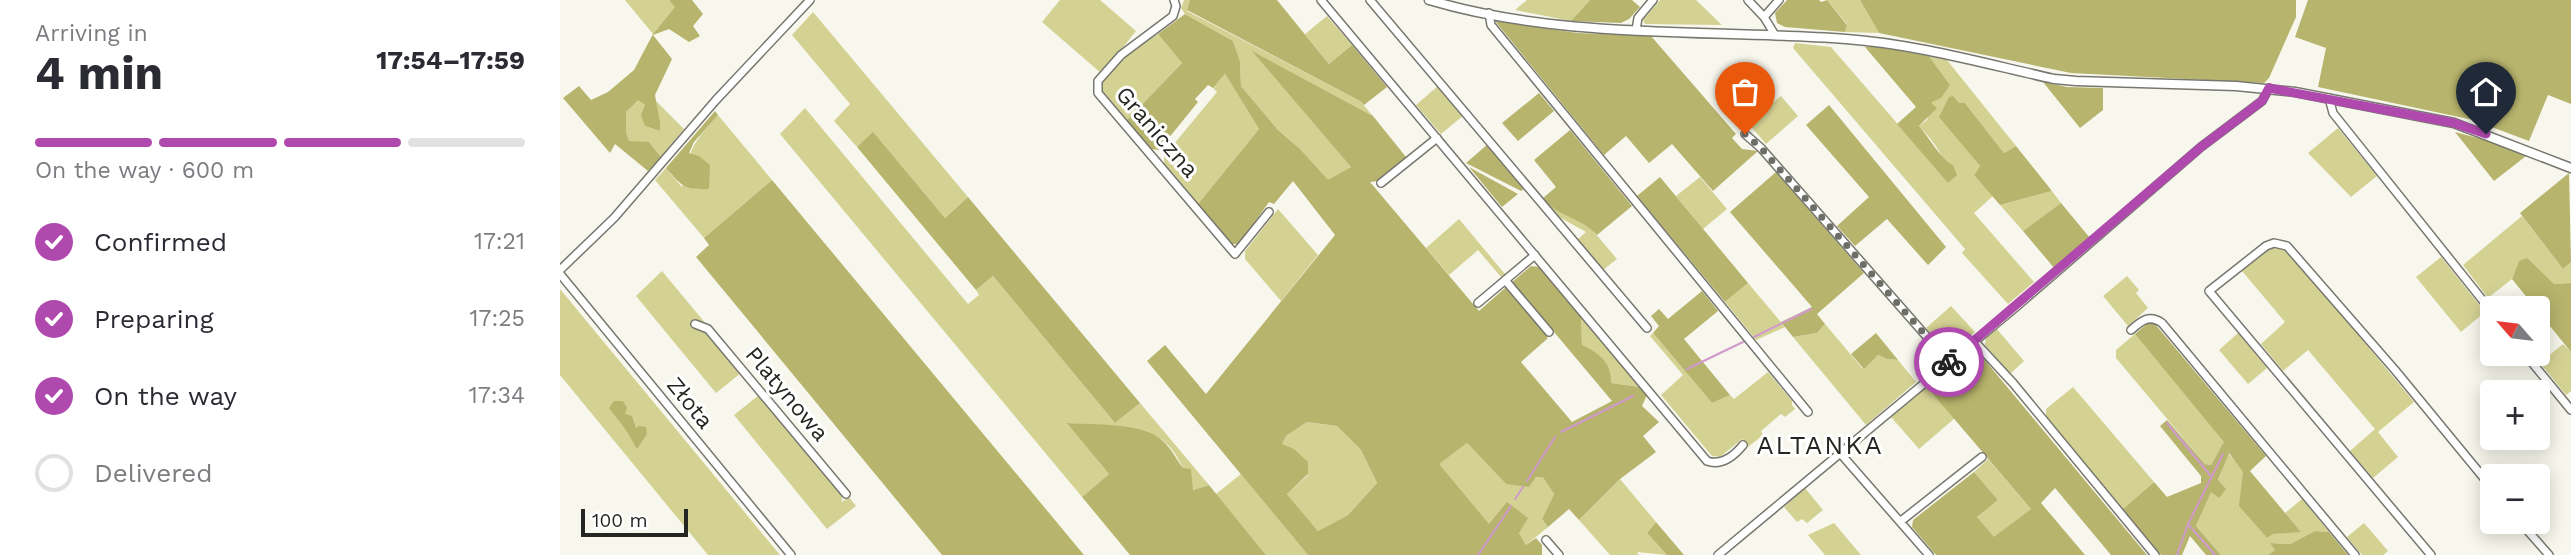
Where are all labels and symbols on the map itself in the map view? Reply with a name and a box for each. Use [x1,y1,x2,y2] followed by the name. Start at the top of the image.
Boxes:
[1715,62,1775,134] pin
[2456,62,2516,134] pin
[1110,81,1204,183] street label: Graniczna
[2480,296,2550,366] north arrow
[1914,327,1984,397] courier
[740,341,834,447] street label: Platynowa
[661,372,719,434] street label: Złota
[1756,430,1884,460] district label: ALTANKA
[581,506,688,538] scale bar

